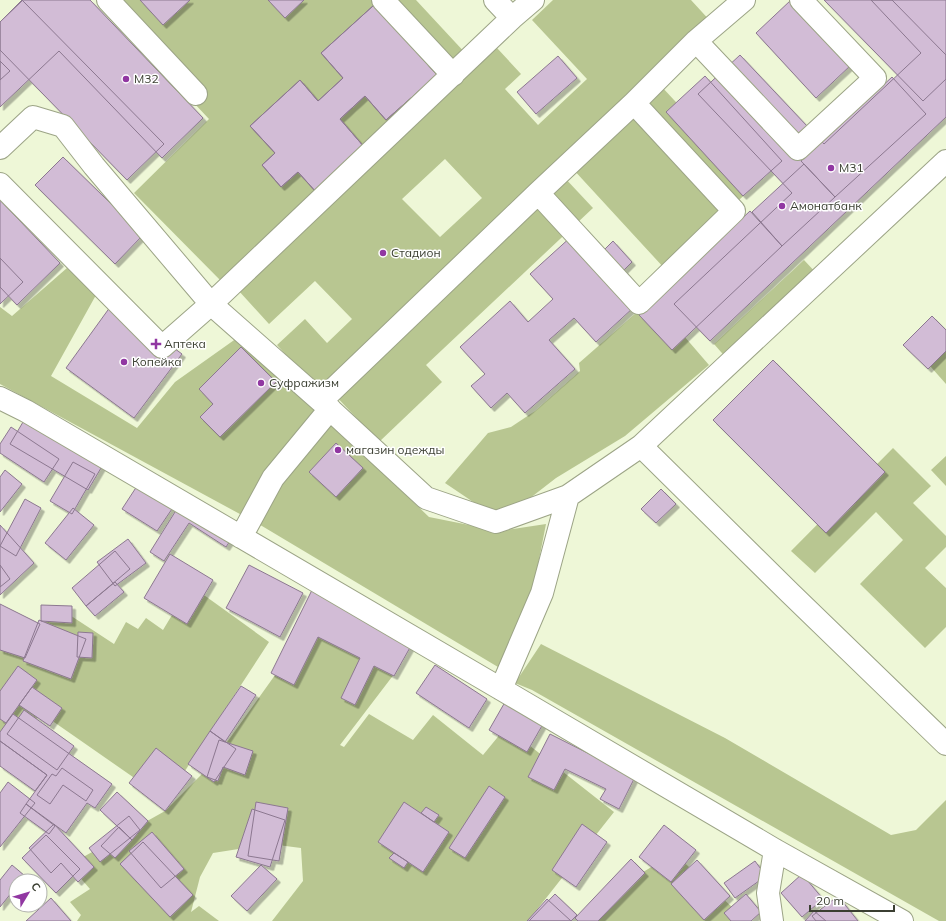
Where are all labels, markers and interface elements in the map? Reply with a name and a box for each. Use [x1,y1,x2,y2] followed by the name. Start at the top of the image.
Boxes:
[134,71,159,86] place label: М32
[121,74,131,84] marker: М32
[839,160,864,175] place label: М31
[826,163,836,173] marker: М31
[790,198,862,213] place label: Амонатбанк
[777,201,787,211] marker: Амонатбанк
[391,245,441,260] place label: Стадион
[378,248,388,258] marker: Стадион
[164,336,206,351] place label: Аптека
[151,339,161,349] marker: Аптека
[132,354,181,369] place label: Копейка
[119,357,129,367] marker: Копейка
[269,375,339,390] place label: Суфражизм
[256,378,266,388] marker: Суфражизм
[346,442,444,457] place label: магазин одежды
[333,445,343,455] marker: магазин одежды
[8,873,48,913] north arrow
[28,880,44,894] text: С
[810,887,894,913] scale bar
[816,893,844,908] text: 20 m

